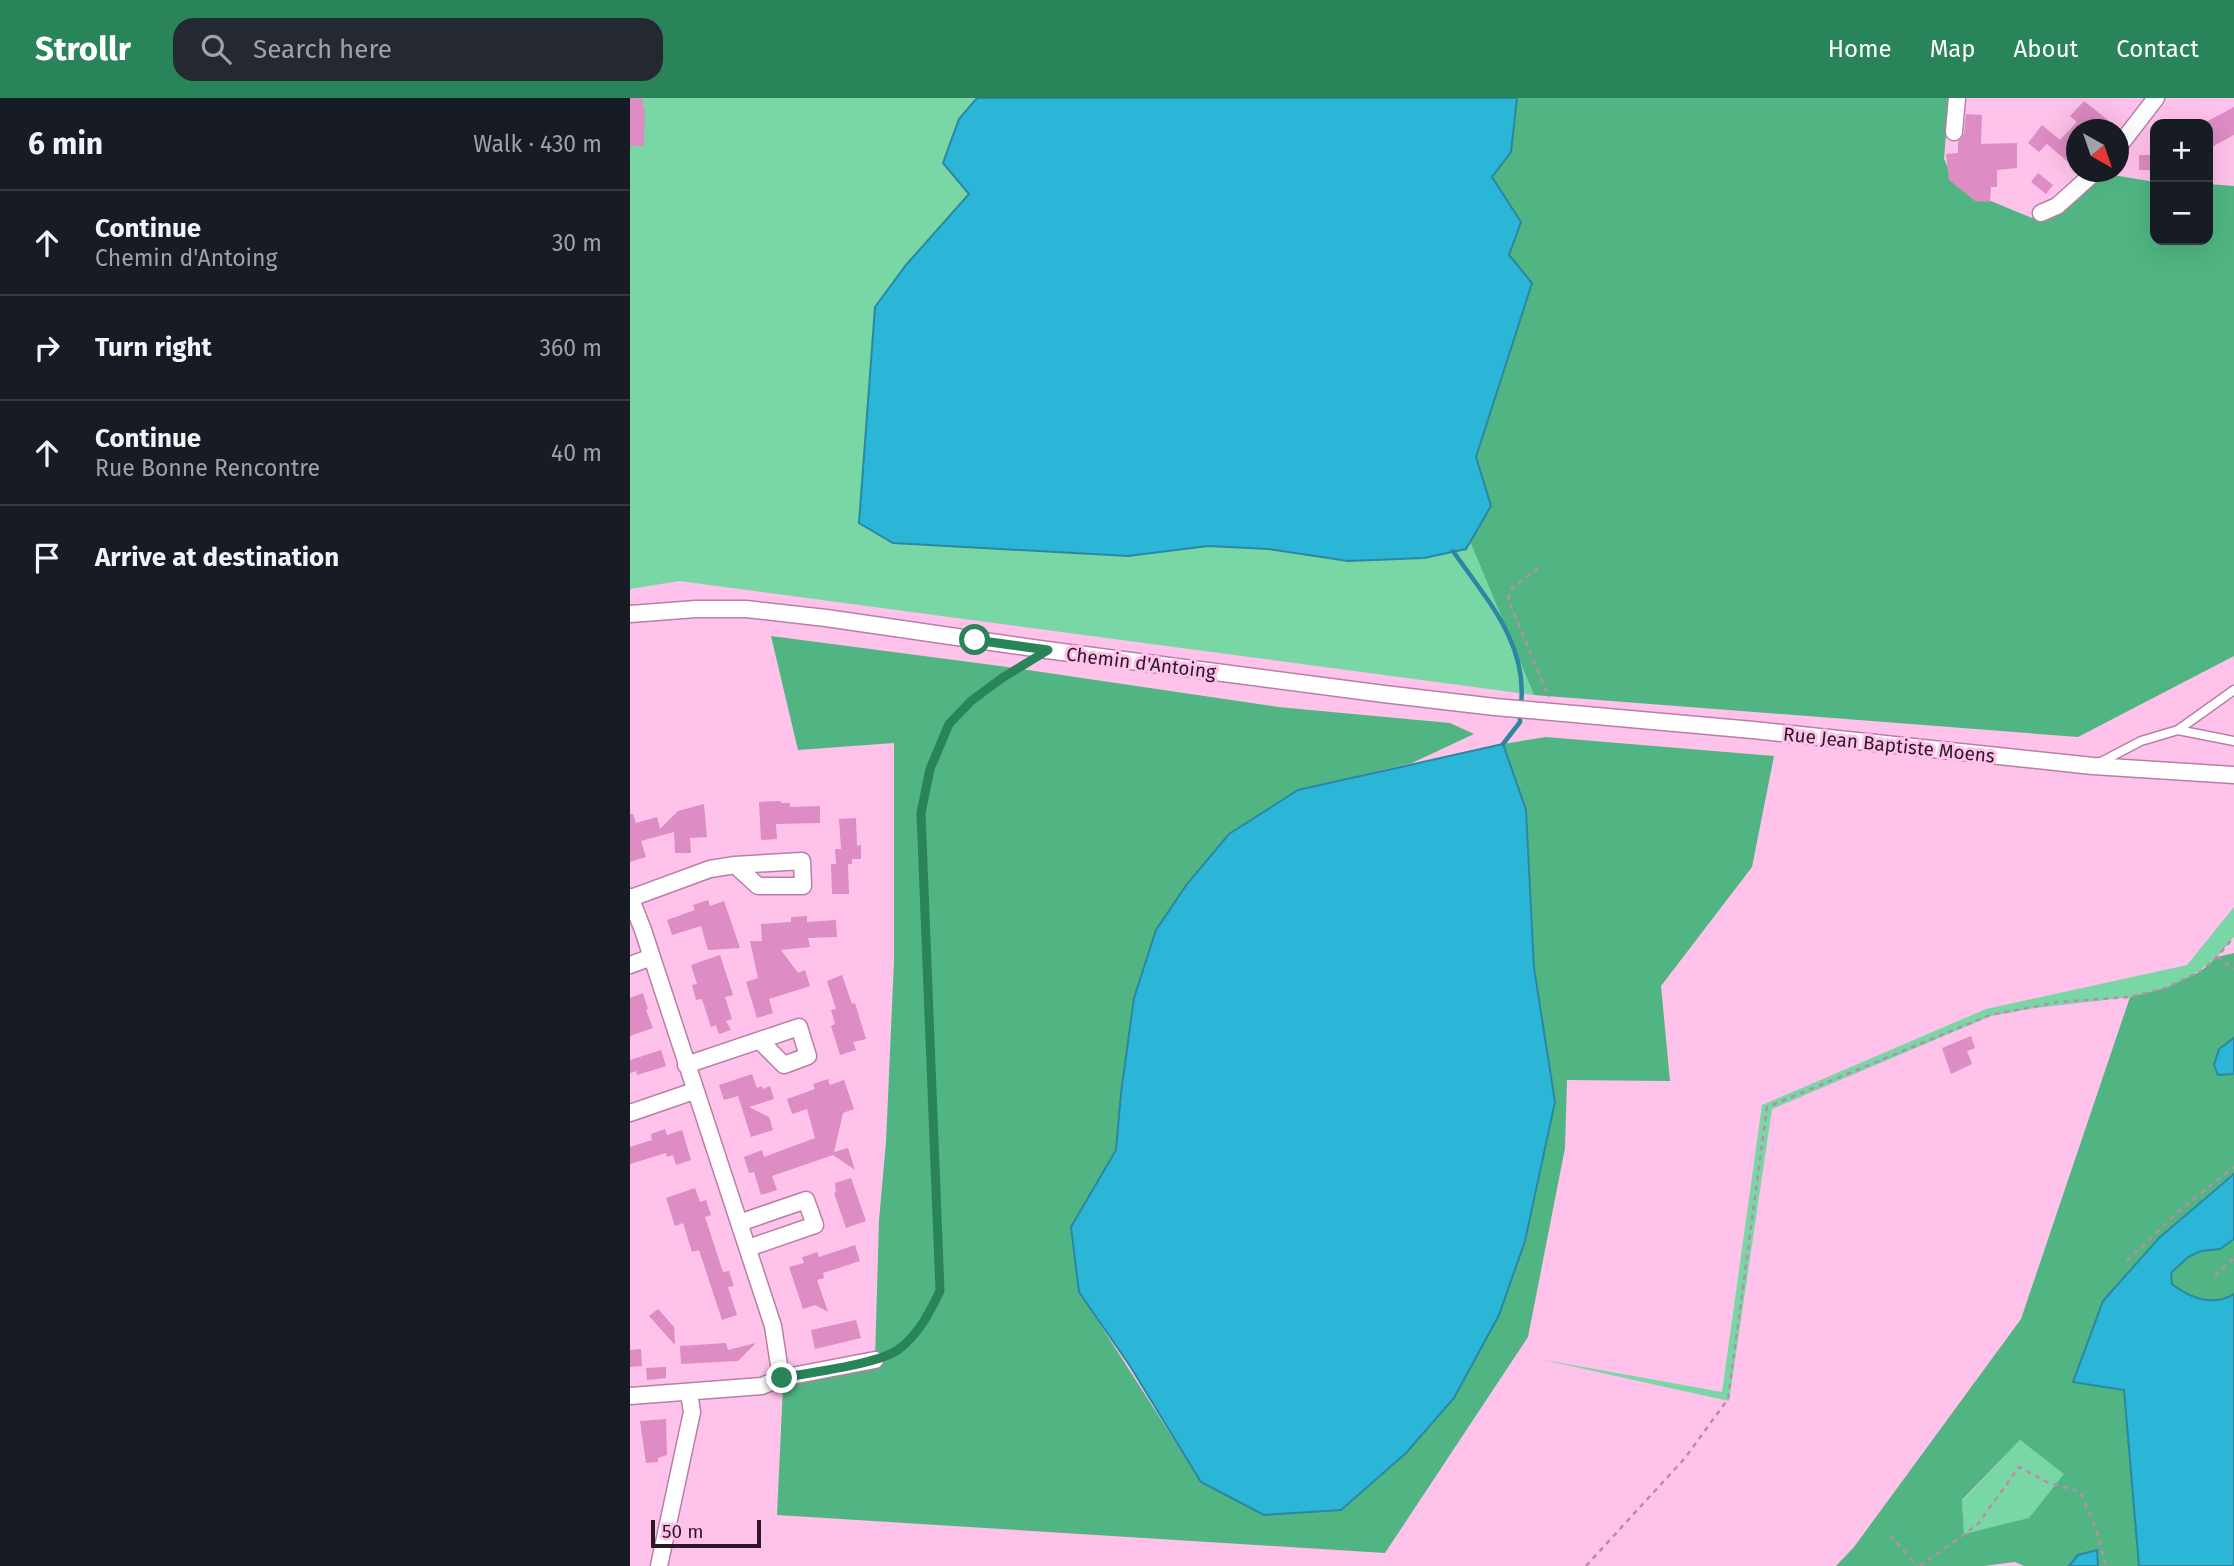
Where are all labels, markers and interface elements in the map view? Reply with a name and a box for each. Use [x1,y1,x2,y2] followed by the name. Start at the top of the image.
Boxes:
[173,18,663,81] search box
[35,29,131,69] text: Strollr
[197,30,235,68] icon: search
[253,34,392,65] text: Search here
[1828,35,1892,63] text: Home
[1930,35,1976,63] text: Map
[2014,35,2078,63] text: About
[2116,35,2199,63] text: Contact
[2066,119,2129,182] north arrow
[2150,119,2213,245] map controls
[2150,119,2213,182] button: +
[28,126,103,162] text: 6 min
[473,130,602,158] text: Walk · 430 m
[2150,182,2213,245] button: −
[95,213,201,244] text: Continue
[28,224,66,262] icon: ahead
[552,229,602,257] text: 30 m
[95,244,278,272] text: Chemin d'Antoing
[28,329,66,367] icon: right
[95,332,212,363] text: Turn right
[540,334,602,362] text: 360 m
[95,423,201,454] text: Continue
[28,434,66,472] icon: ahead
[551,439,602,467] text: 40 m
[95,454,320,482] text: Rue Bonne Rencontre
[28,539,66,577] icon: arrive
[95,542,339,573] text: Arrive at destination
[959,624,990,655] route start
[1065,642,1217,684] street label: Chemin d'Antoing
[1782,722,1996,768] street label: Rue Jean Baptiste Moens
[766,1362,797,1393] route end
[651,1517,761,1549] scale bar
[662,1520,703,1543] text: 50 m

